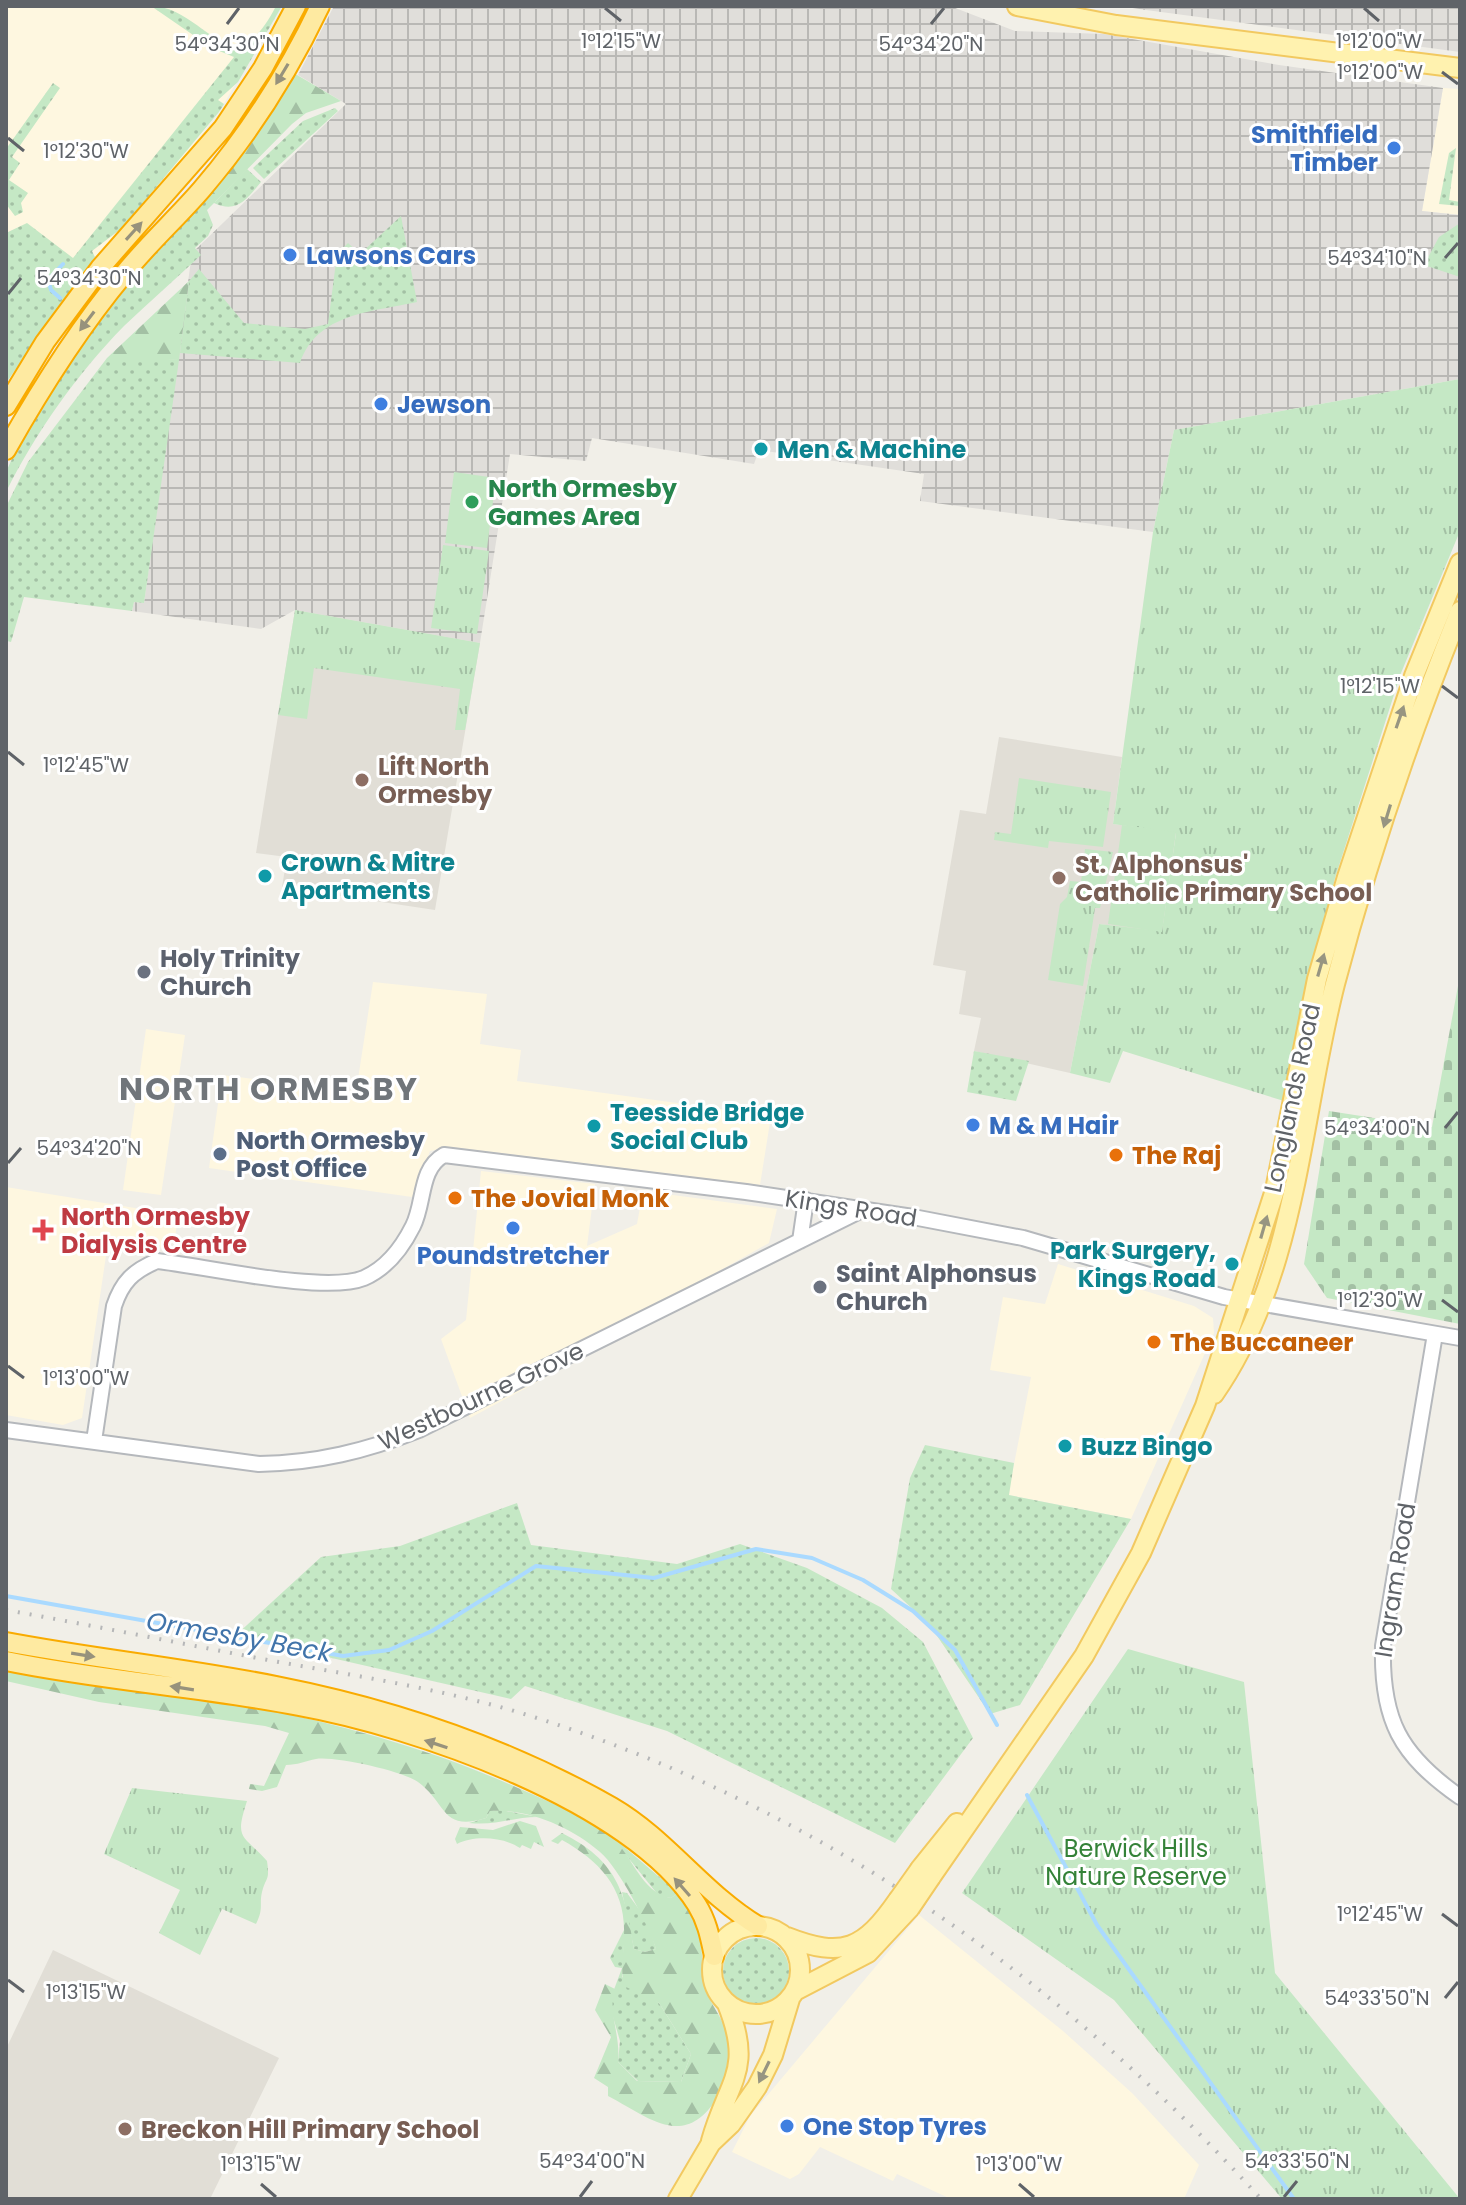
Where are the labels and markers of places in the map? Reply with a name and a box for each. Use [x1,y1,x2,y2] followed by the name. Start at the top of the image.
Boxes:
[1251,118,1378,179] place label: Smithfield Timber
[1385,139,1403,157] marker: Smithfield Timber
[306,239,476,272] place label: Lawsons Cars
[281,246,299,264] marker: Lawsons Cars
[397,388,491,421] place label: Jewson
[372,395,390,413] marker: Jewson
[777,433,967,466] place label: Men & Machine
[752,440,770,458] marker: Men & Machine
[488,472,678,533] place label: North Ormesby Games Area
[463,493,481,511] marker: North Ormesby Games Area
[378,750,493,811] place label: Lift North Ormesby
[353,771,371,789] marker: Lift North Ormesby
[281,846,455,907] place label: Crown & Mitre Apartments
[1075,848,1372,909] place label: St. Alphonsus' Catholic Primary School
[256,867,274,885] marker: Crown & Mitre Apartments
[1050,869,1068,887] marker: St. Alphonsus' Catholic Primary School
[160,942,301,1003] place label: Holy Trinity Church
[135,963,153,981] marker: Holy Trinity Church
[610,1096,805,1157] place label: Teesside Bridge Social Club
[989,1109,1119,1142] place label: M & M Hair
[964,1116,982,1134] marker: M & M Hair
[585,1117,603,1135] marker: Teesside Bridge Social Club
[236,1124,426,1185] place label: North Ormesby Post Office
[1132,1139,1221,1172] place label: The Raj
[211,1145,229,1163] marker: North Ormesby Post Office
[1107,1146,1125,1164] marker: The Raj
[471,1182,669,1215] place label: The Jovial Monk
[446,1189,464,1207] marker: The Jovial Monk
[61,1200,251,1261] place label: North Ormesby Dialysis Centre
[32,1219,54,1241] marker: North Ormesby Dialysis Centre
[504,1219,522,1237] marker: Poundstretcher
[1050,1234,1216,1295] place label: Park Surgery, Kings Road
[417,1239,609,1272] place label: Poundstretcher
[1223,1255,1241,1273] marker: Park Surgery, Kings Road
[836,1257,1037,1318] place label: Saint Alphonsus Church
[811,1278,829,1296] marker: Saint Alphonsus Church
[1170,1326,1354,1359] place label: The Buccaneer
[1145,1333,1163,1351] marker: The Buccaneer
[1081,1430,1213,1463] place label: Buzz Bingo
[1056,1437,1074,1455] marker: Buzz Bingo
[803,2110,987,2143] place label: One Stop Tyres
[141,2113,479,2146] place label: Breckon Hill Primary School
[778,2117,796,2135] marker: One Stop Tyres
[116,2120,134,2138] marker: Breckon Hill Primary School

